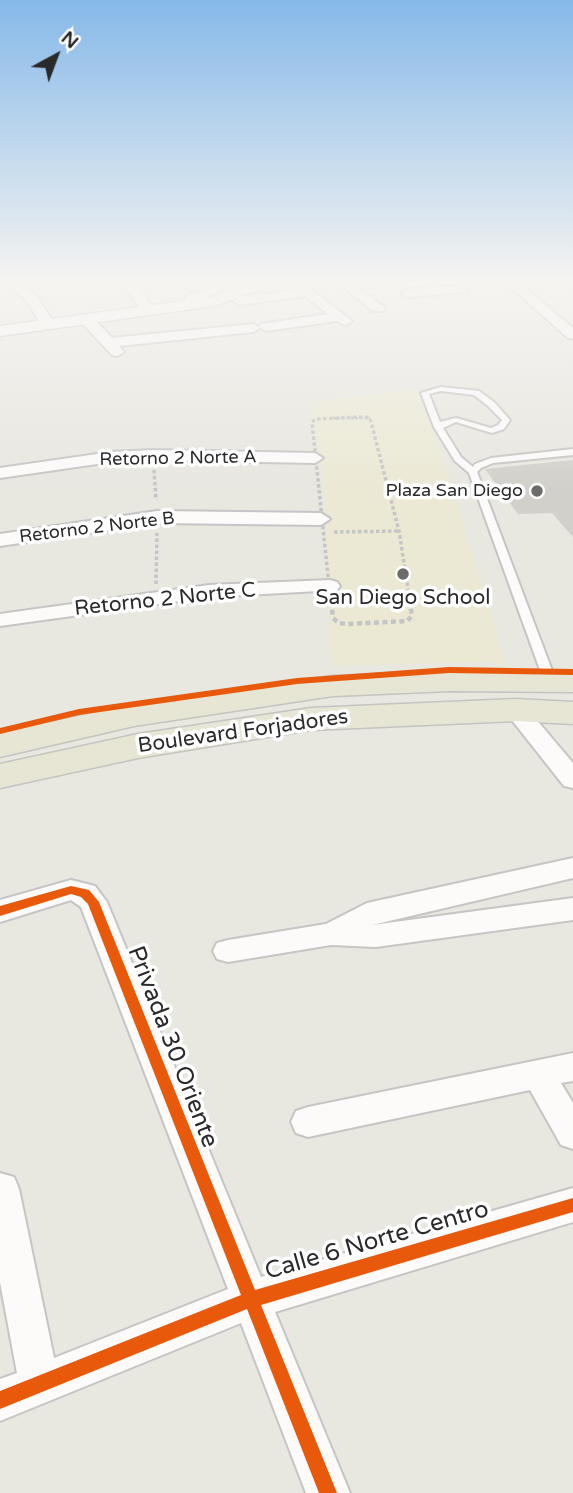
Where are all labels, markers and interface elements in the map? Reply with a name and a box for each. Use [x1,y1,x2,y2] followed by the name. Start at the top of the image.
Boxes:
[21,21,91,91] north arrow
[57,27,83,53] text: N
[99,447,257,471] street label: Retorno 2 Norte A
[385,480,523,502] place label: Plaza San Diego
[529,483,545,499] marker: Plaza San Diego
[18,508,176,548] street label: Retorno 2 Norte B
[395,566,411,582] marker: San Diego School
[73,578,257,622] street label: Retorno 2 Norte C
[316,585,490,611] place label: San Diego School
[136,705,350,759] street label: Boulevard Forjadores
[120,942,224,1152] street label: Privada 30 Oriente
[262,1195,492,1287] street label: Calle 6 Norte Centro

